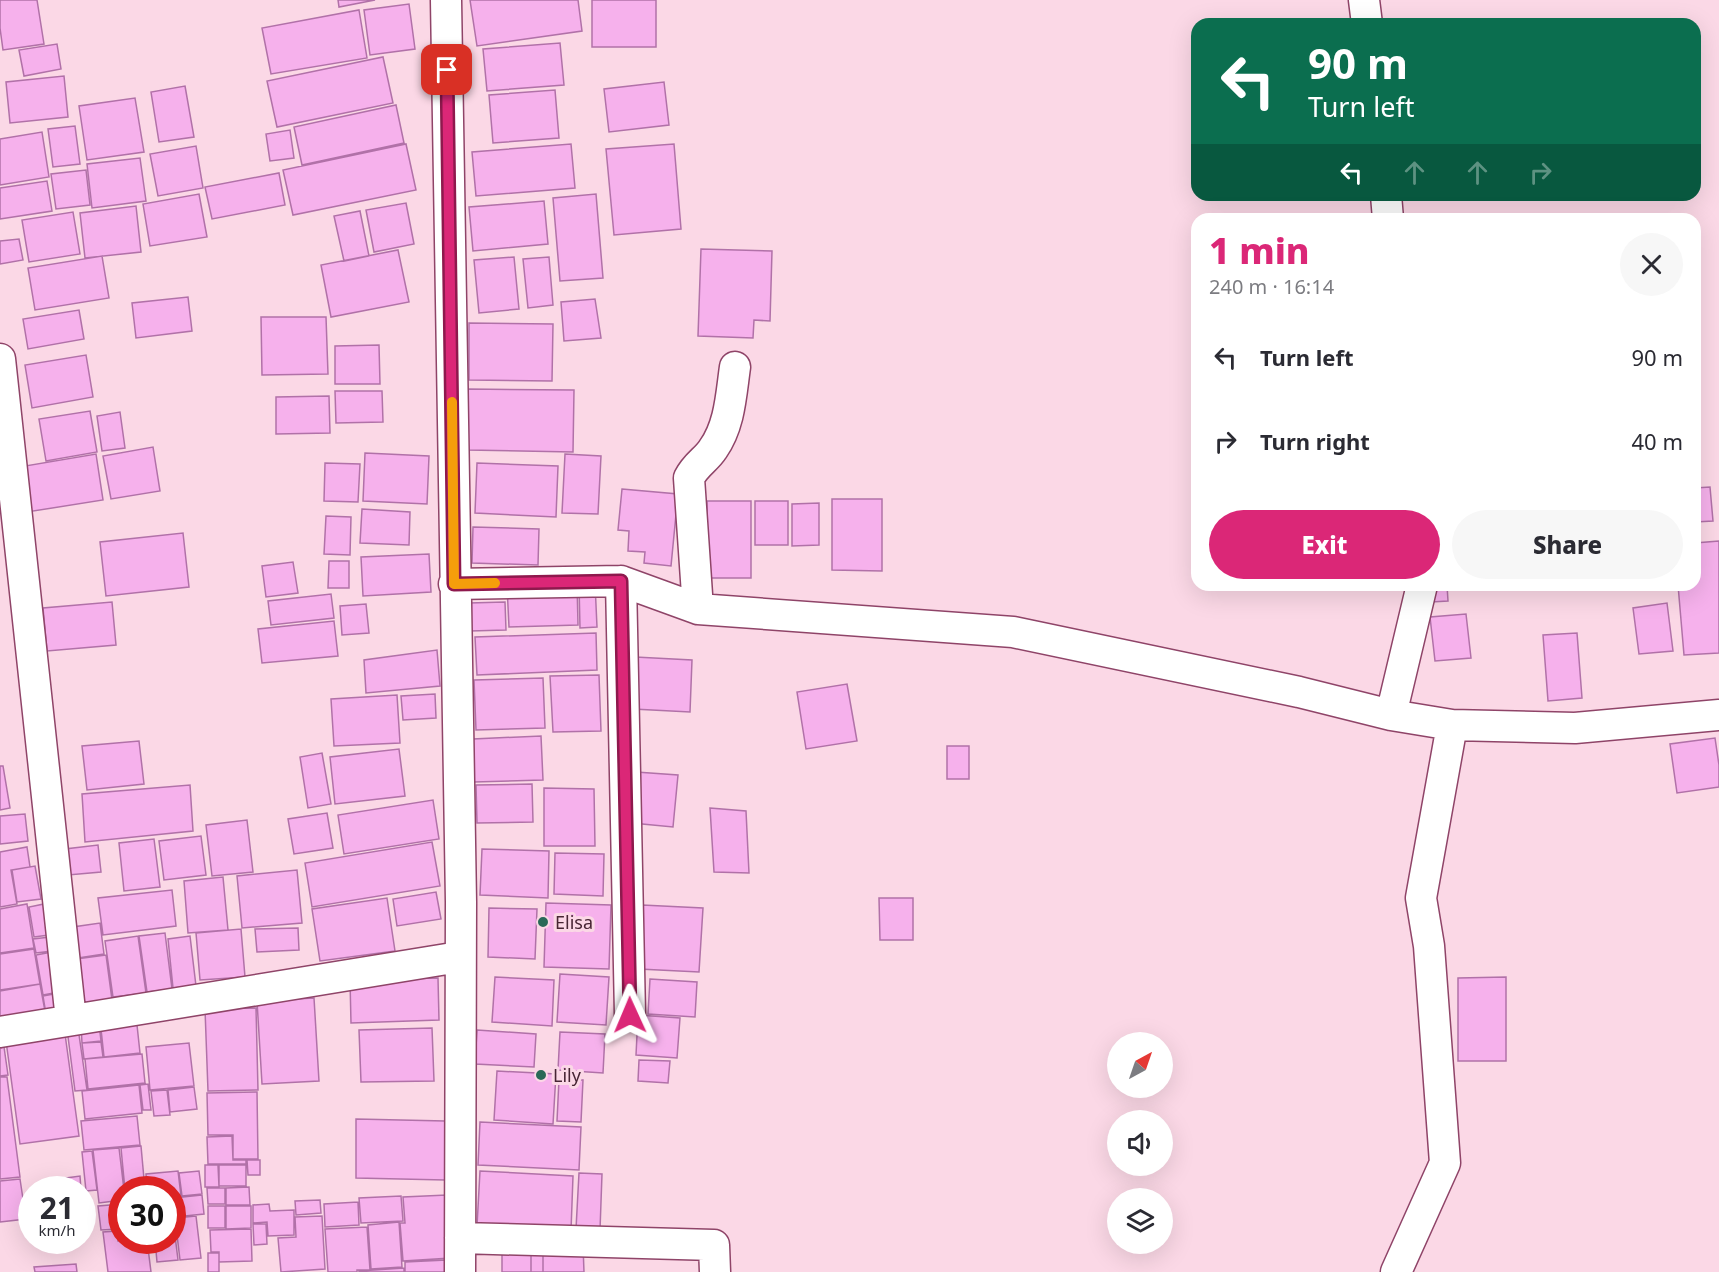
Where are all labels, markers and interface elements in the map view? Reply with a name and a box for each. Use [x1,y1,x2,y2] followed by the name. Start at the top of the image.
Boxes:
[1308,34,1408,91] text: 90 m
[1209,42,1287,120] icon: left
[421,44,472,95] pin
[430,53,463,86] icon: arrive
[1308,88,1414,125] text: Turn left
[1335,156,1368,189] icon: left
[1398,156,1431,189] icon: ahead
[1461,156,1494,189] icon: ahead
[1524,156,1557,189] icon: right
[1209,226,1310,275] text: 1 min
[1620,233,1683,296] button: close
[1209,273,1334,300] text: 240 m · 16:14
[1209,341,1242,374] icon: left
[1260,342,1354,372] text: Turn left
[1632,342,1683,372] text: 90 m
[1209,425,1242,458] icon: right
[1260,426,1370,456] text: Turn right
[1632,426,1683,456] text: 40 m
[1209,510,1440,579] button: Exit
[1452,510,1683,579] button: Share
[555,910,593,934] place label: Elisa
[536,915,550,929] marker: Elisa
[598,983,662,1047] position arrow
[1107,1032,1173,1098] north arrow
[1107,1032,1173,1254] map controls
[553,1063,582,1087] place label: Lily
[534,1068,548,1082] marker: Lily
[1107,1110,1173,1176] button: sound
[108,1176,186,1254] speed limit sign: 30
[40,1187,74,1228] text: 21
[1107,1188,1173,1254] button: layers
[39,1220,75,1240] text: km/h

